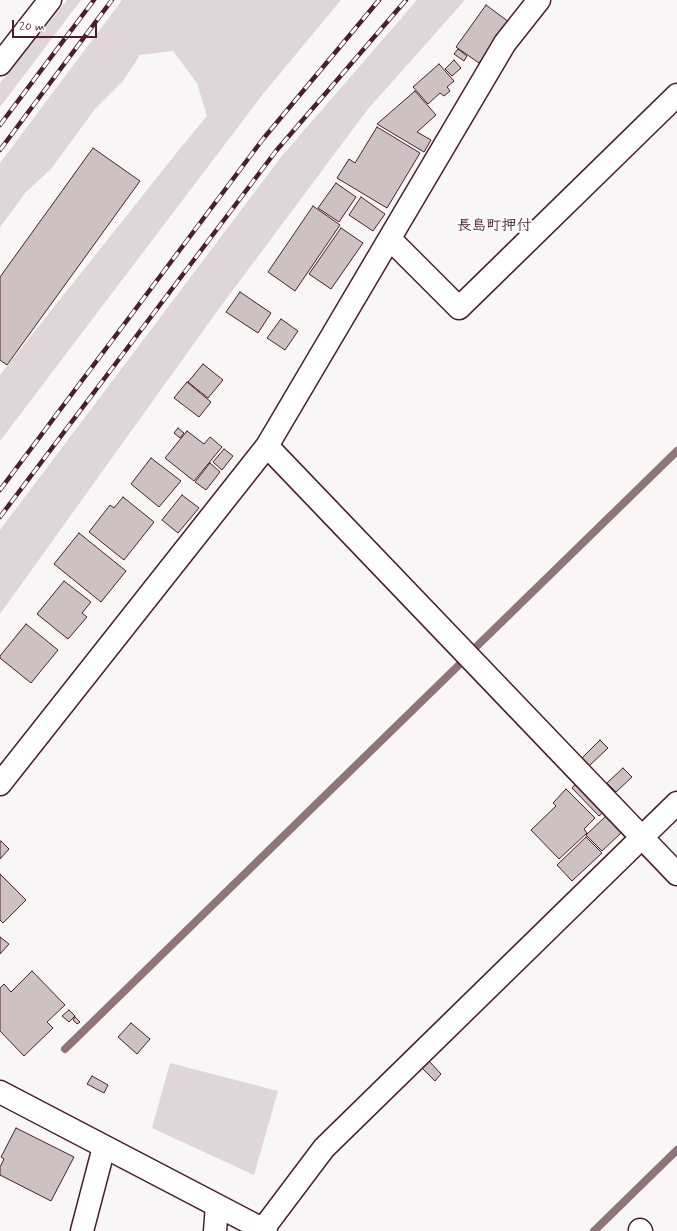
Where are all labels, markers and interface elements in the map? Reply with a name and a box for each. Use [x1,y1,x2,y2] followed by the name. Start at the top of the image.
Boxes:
[14,12,99,38] scale bar
[19,19,45,35] text: 20 m
[457,218,531,236] district label: 長島町押付

